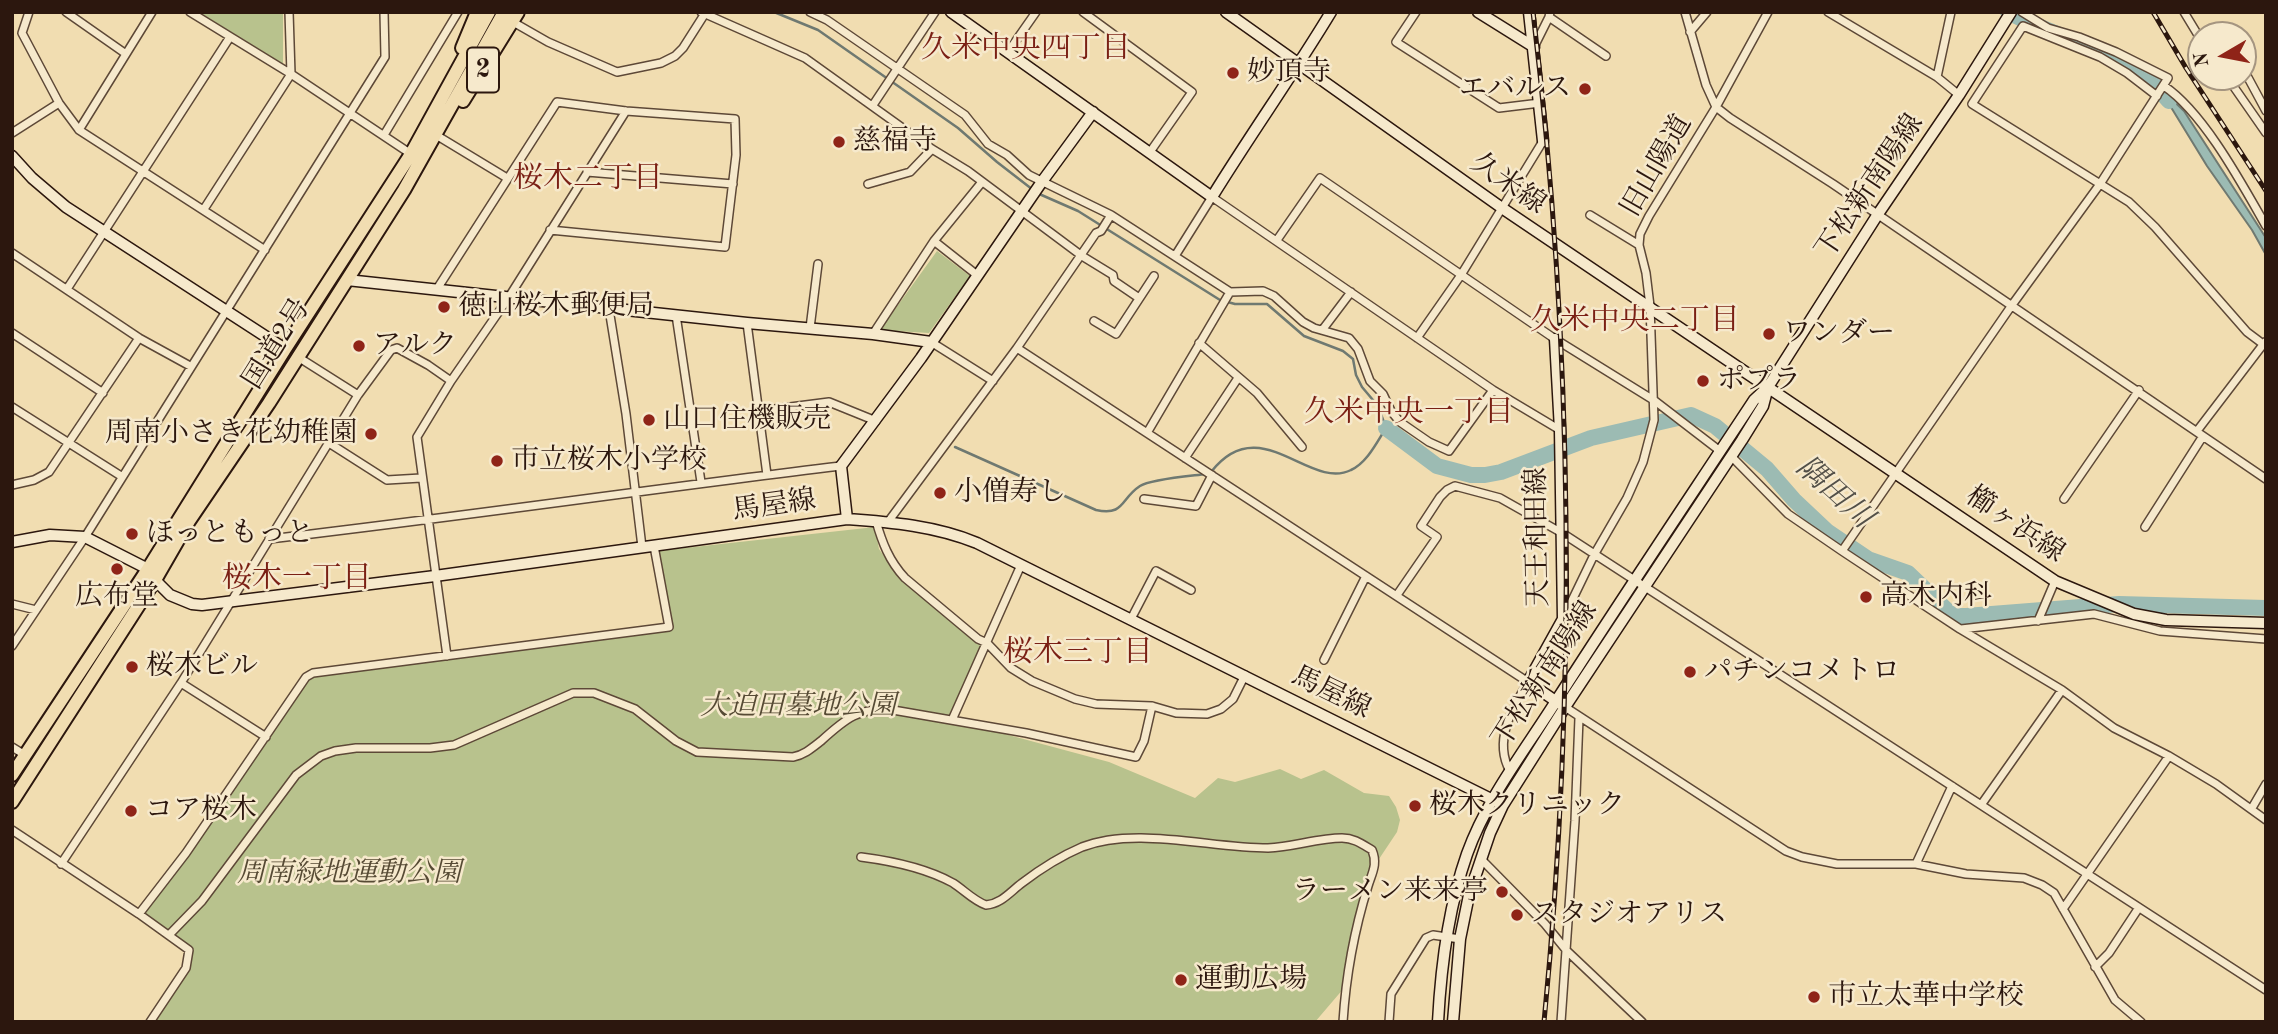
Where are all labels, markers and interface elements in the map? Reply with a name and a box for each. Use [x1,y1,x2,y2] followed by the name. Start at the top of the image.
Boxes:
[2187,21,2257,91] north arrow
[921,31,1131,67] district label: 久米中央四丁目
[467,48,499,92] road number: 2
[2192,51,2213,68] text: N
[1247,56,1331,90] place label: 妙頂寺
[1225,65,1241,81] marker: 妙頂寺
[1459,72,1571,106] place label: エバルス
[1577,81,1593,97] marker: エバルス
[1809,108,1931,266] street label: 下松新南陽線
[1614,109,1700,223] street label: 旧山陽道
[853,125,937,159] place label: 慈福寺
[831,134,847,150] marker: 慈福寺
[1464,146,1552,222] street label: 久米線
[513,161,663,197] district label: 桜木二丁目
[458,290,654,324] place label: 徳山桜木郵便局
[236,293,318,395] street label: 国道2号
[436,299,452,315] marker: 徳山桜木郵便局
[1530,303,1740,339] district label: 久米中央二丁目
[1783,317,1895,351] place label: ワンダー
[1761,326,1777,342] marker: ワンダー
[373,329,457,363] place label: アルク
[351,338,367,354] marker: アルク
[1717,364,1801,398] place label: ポプラ
[1695,373,1711,389] marker: ポプラ
[1304,395,1514,431] district label: 久米中央一丁目
[663,403,831,437] place label: 山口住機販売
[641,412,657,428] marker: 山口住機販売
[105,417,357,451] place label: 周南小さき花幼稚園
[363,426,379,442] marker: 周南小さき花幼稚園
[511,444,707,478] place label: 市立桜木小学校
[1789,450,1879,536] water label: 隅田川
[489,453,505,469] marker: 市立桜木小学校
[1520,467,1556,607] street label: 天王和田線
[954,476,1066,510] place label: 小僧寿し
[1959,480,2071,570] street label: 櫛ヶ浜線
[730,484,818,528] street label: 馬屋線
[932,485,948,501] marker: 小僧寿し
[146,517,314,551] place label: ほっともっと
[124,526,140,542] marker: ほっともっと
[109,561,125,577] marker: 広布堂
[222,561,372,597] district label: 桜木一丁目
[75,580,159,614] place label: 広布堂
[1880,580,1992,614] place label: 高木内科
[1858,589,1874,605] marker: 高木内科
[1485,595,1605,755] street label: 下松新南陽線
[1003,635,1153,671] district label: 桜木三丁目
[146,650,258,684] place label: 桜木ビル
[1704,655,1900,689] place label: パチンコメトロ
[124,659,140,675] marker: 桜木ビル
[1286,659,1376,727] street label: 馬屋線
[1682,664,1698,680] marker: パチンコメトロ
[700,690,896,724] park label: 大迫田墓地公園
[1429,789,1625,823] place label: 桜木クリニック
[145,794,257,828] place label: コア桜木
[1407,798,1423,814] marker: 桜木クリニック
[123,803,139,819] marker: コア桜木
[237,857,461,891] park label: 周南緑地運動公園
[1292,875,1488,909] place label: ラーメン来来亭
[1494,884,1510,900] marker: ラーメン来来亭
[1531,898,1727,932] place label: スタジオアリス
[1509,907,1525,923] marker: スタジオアリス
[1195,963,1307,997] place label: 運動広場
[1173,972,1189,988] marker: 運動広場
[1828,980,2024,1014] place label: 市立太華中学校
[1806,989,1822,1005] marker: 市立太華中学校

